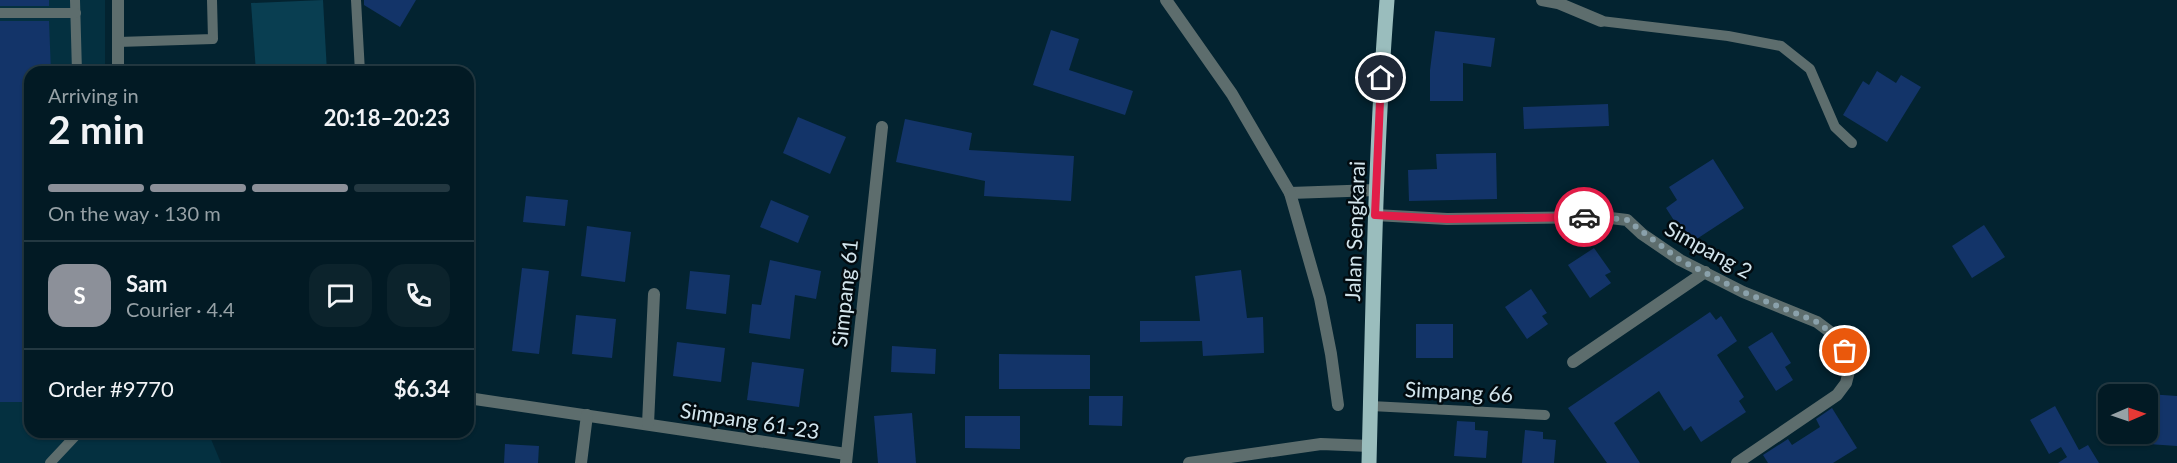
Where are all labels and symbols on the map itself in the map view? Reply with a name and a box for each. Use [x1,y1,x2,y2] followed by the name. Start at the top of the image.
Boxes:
[1355,52,1406,103] pin
[1339,160,1369,302] street label: Jalan Sengkarai
[1554,187,1614,247] courier
[1661,215,1757,283] street label: Simpang 2
[826,238,862,348] street label: Simpang 61
[1819,325,1870,376] pin
[1404,376,1514,406] street label: Simpang 66
[2098,384,2158,444] north arrow
[679,397,821,443] street label: Simpang 61-23

